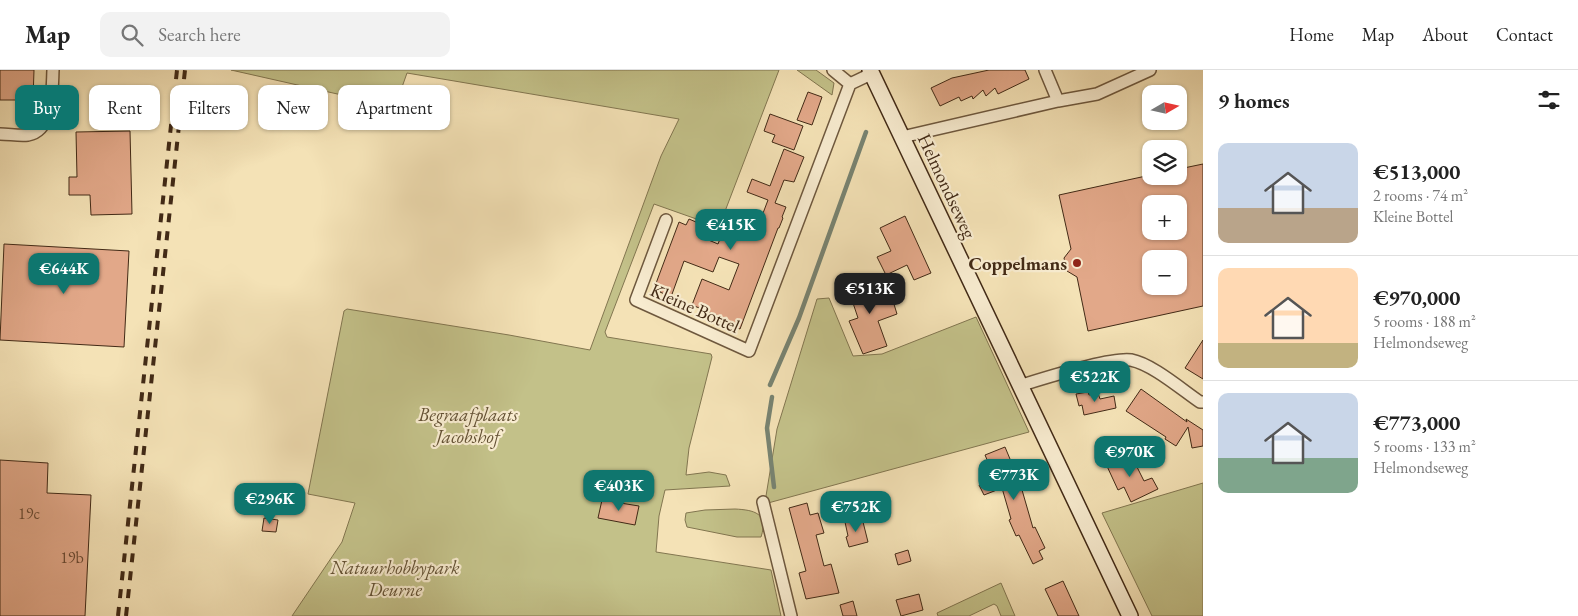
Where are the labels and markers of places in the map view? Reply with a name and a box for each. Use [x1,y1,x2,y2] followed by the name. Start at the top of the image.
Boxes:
[696,208,766,251] pin: €415K
[968,251,1067,276] place label: Coppelmans
[29,252,99,295] pin: €644K
[1071,257,1083,269] marker: Coppelmans
[835,272,905,315] pin: €513K
[1060,360,1130,403] pin: €522K
[1095,436,1165,478] pin: €970K
[979,458,1049,501] pin: €773K
[584,470,654,512] pin: €403K
[235,482,305,525] pin: €296K
[821,490,891,533] pin: €752K

